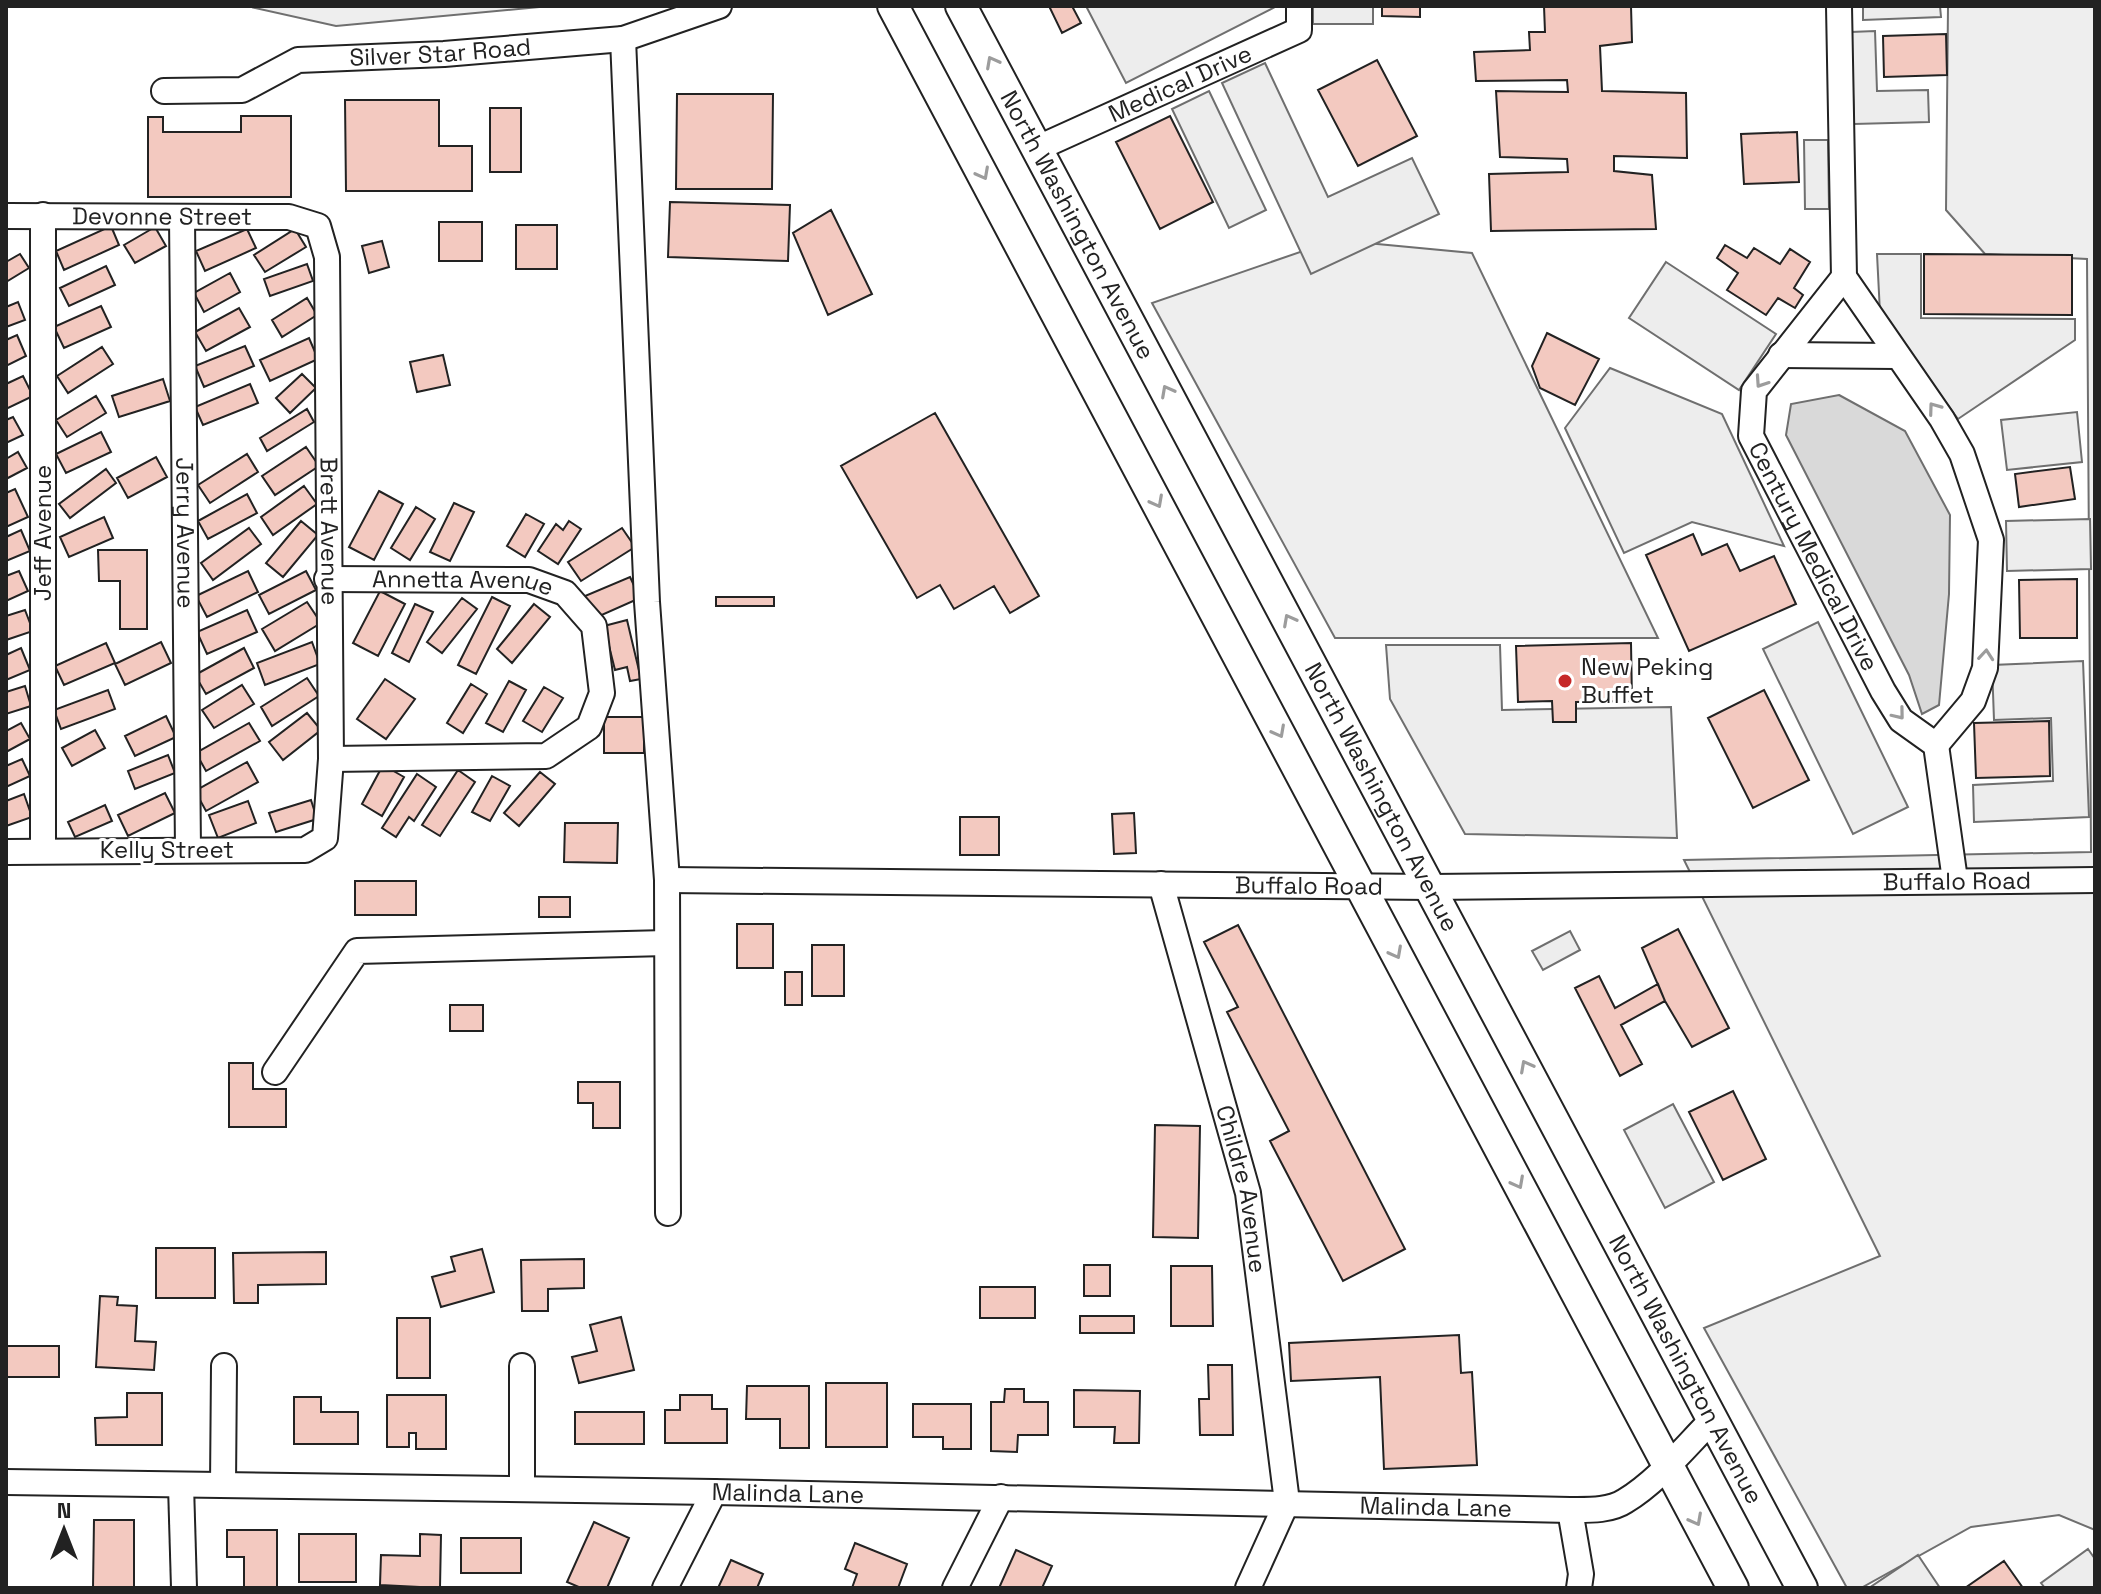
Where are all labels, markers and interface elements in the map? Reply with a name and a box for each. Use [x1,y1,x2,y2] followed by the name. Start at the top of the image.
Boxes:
[349,31,532,73] street label: Silver Star Road
[1103,37,1257,129] street label: Medical Drive
[986,56,1001,71] one-way arrow
[994,85,1162,365] street label: North Washington Avenue
[973,165,988,180] one-way arrow
[72,200,252,232] street label: Devonne Street
[1756,374,1771,388] one-way arrow
[1161,384,1176,399] one-way arrow
[1929,402,1944,416] one-way arrow
[1742,436,1886,676] street label: Century Medical Drive
[169,457,202,609] street label: Jerry Avenue
[314,457,346,606] street label: Brett Avenue
[27,465,58,601] street label: Jeff Avenue
[1148,494,1163,509] one-way arrow
[372,563,558,603] street label: Annetta Avenue
[1283,614,1298,629] one-way arrow
[1977,648,1994,661] one-way arrow
[1581,651,1713,710] place label: New Peking Buffet
[1298,657,1466,937] street label: North Washington Avenue
[1556,672,1574,690] marker: New Peking Buffet
[1890,705,1904,720] one-way arrow
[1269,723,1284,738] one-way arrow
[100,834,234,865] street label: Kelly Street
[1883,865,2031,897] street label: Buffalo Road
[1235,869,1383,902] street label: Buffalo Road
[1387,945,1402,960] one-way arrow
[1521,1060,1536,1074] one-way arrow
[1209,1102,1274,1275] street label: Childre Avenue
[1508,1175,1523,1189] one-way arrow
[1602,1229,1770,1509] street label: North Washington Avenue
[711,1476,864,1510] street label: Malinda Lane
[24,1490,104,1570] north arrow
[1359,1490,1512,1524] street label: Malinda Lane
[57,1496,71,1524] text: N
[1687,1512,1702,1526] one-way arrow

